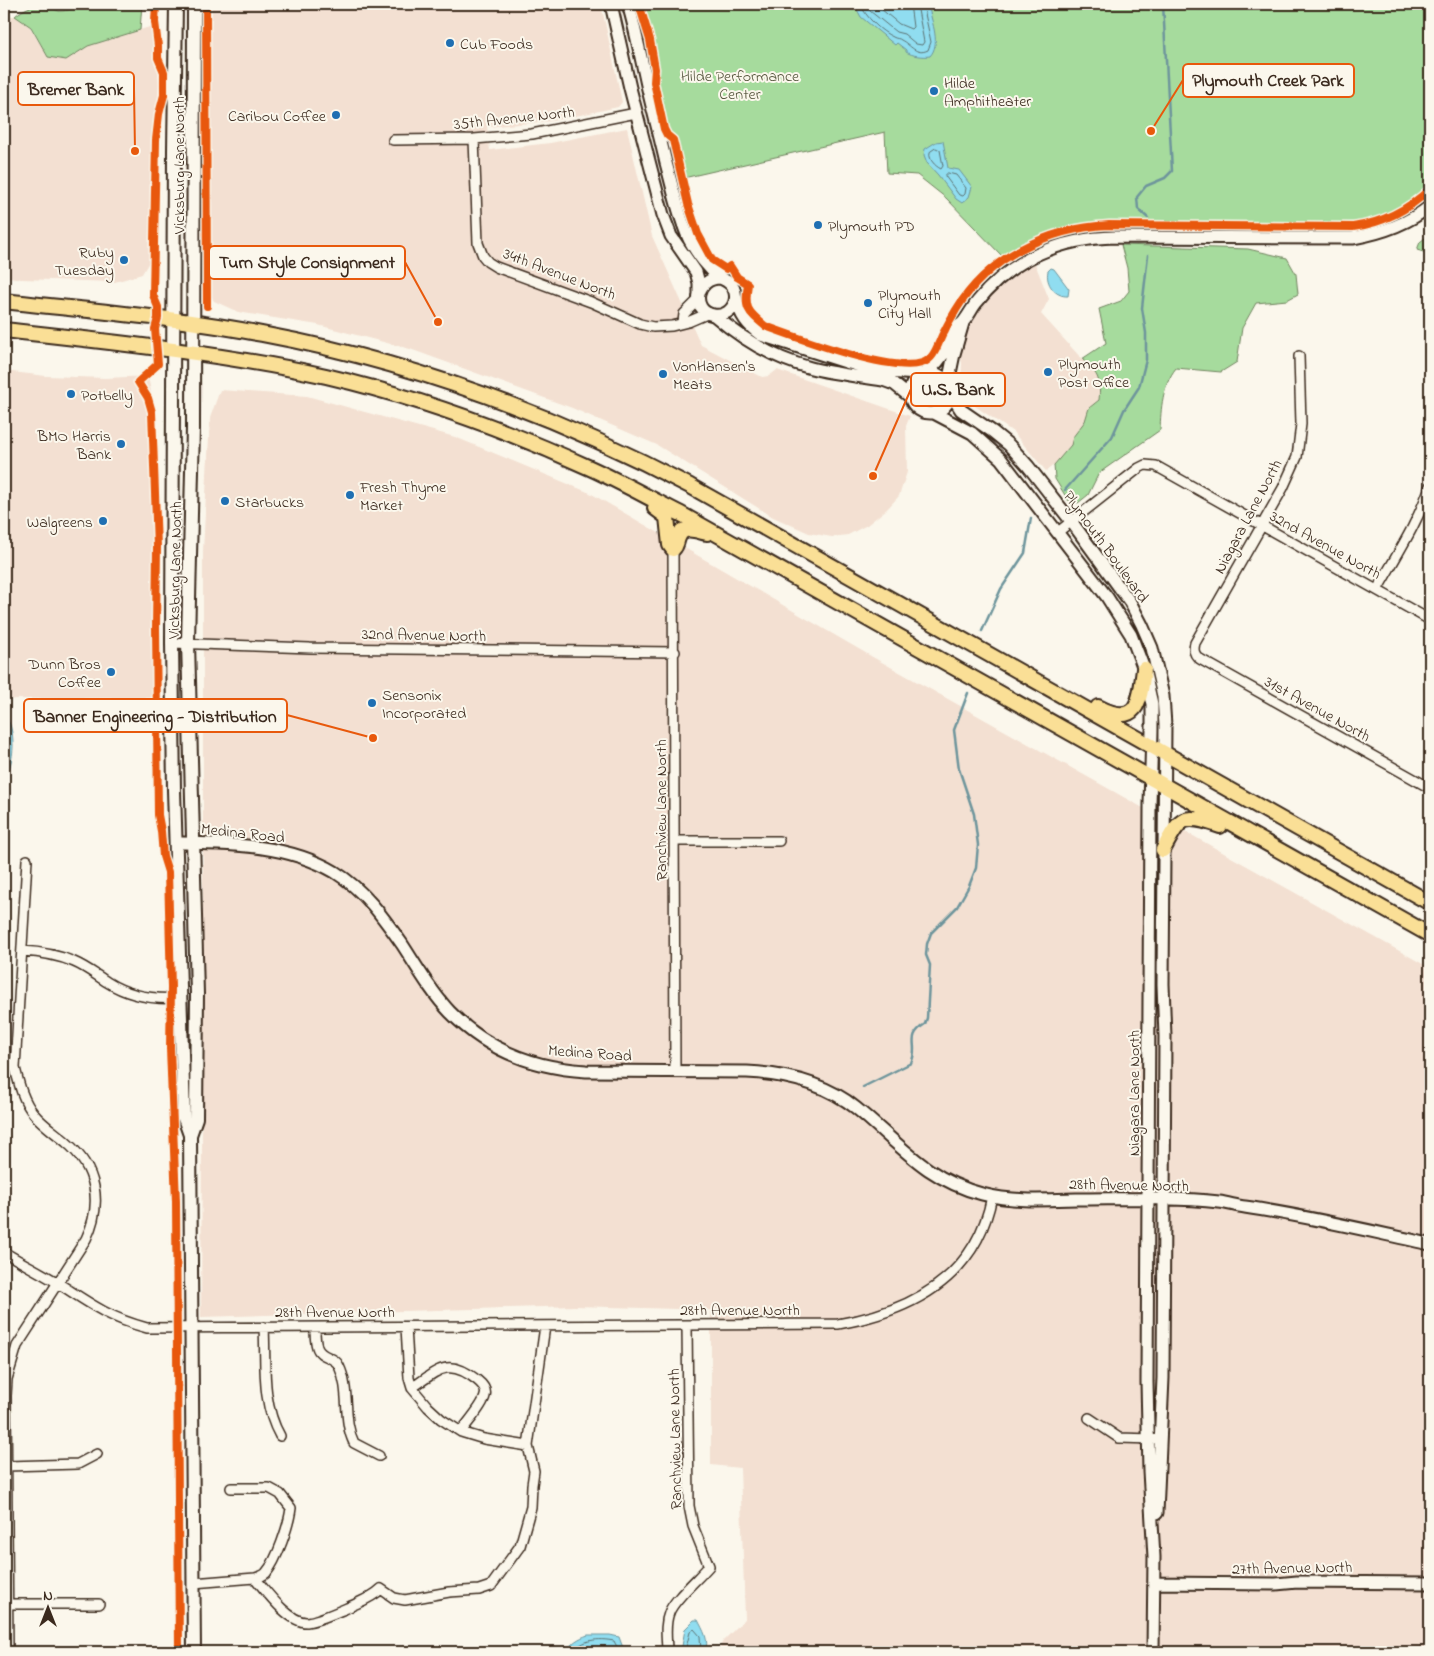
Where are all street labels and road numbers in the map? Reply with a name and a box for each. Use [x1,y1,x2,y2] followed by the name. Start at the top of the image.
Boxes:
[168,96,192,235] street label: Vicksburg Lane North
[452,101,576,137] street label: 35th Avenue North
[499,242,619,307] street label: 34th Avenue North
[1208,455,1289,578] street label: Niagara Lane North
[1056,486,1154,608] street label: Plymouth Boulevard
[163,501,189,640] street label: Vicksburg Lane North
[1265,505,1385,586] street label: 32nd Avenue North
[362,623,486,649] street label: 32nd Avenue North
[1260,671,1375,749] street label: 31st Avenue North
[650,739,674,881] street label: Ranchview Lane North
[200,818,286,850] street label: Medina Road
[1123,1030,1147,1156] street label: Niagara Lane North
[547,1039,633,1069] street label: Medina Road
[1069,1173,1189,1199] street label: 28th Avenue North
[680,1299,800,1323] street label: 28th Avenue North
[275,1301,395,1325] street label: 28th Avenue North
[663,1368,689,1510] street label: Ranchview Lane North
[1232,1556,1352,1582] street label: 27th Avenue North

